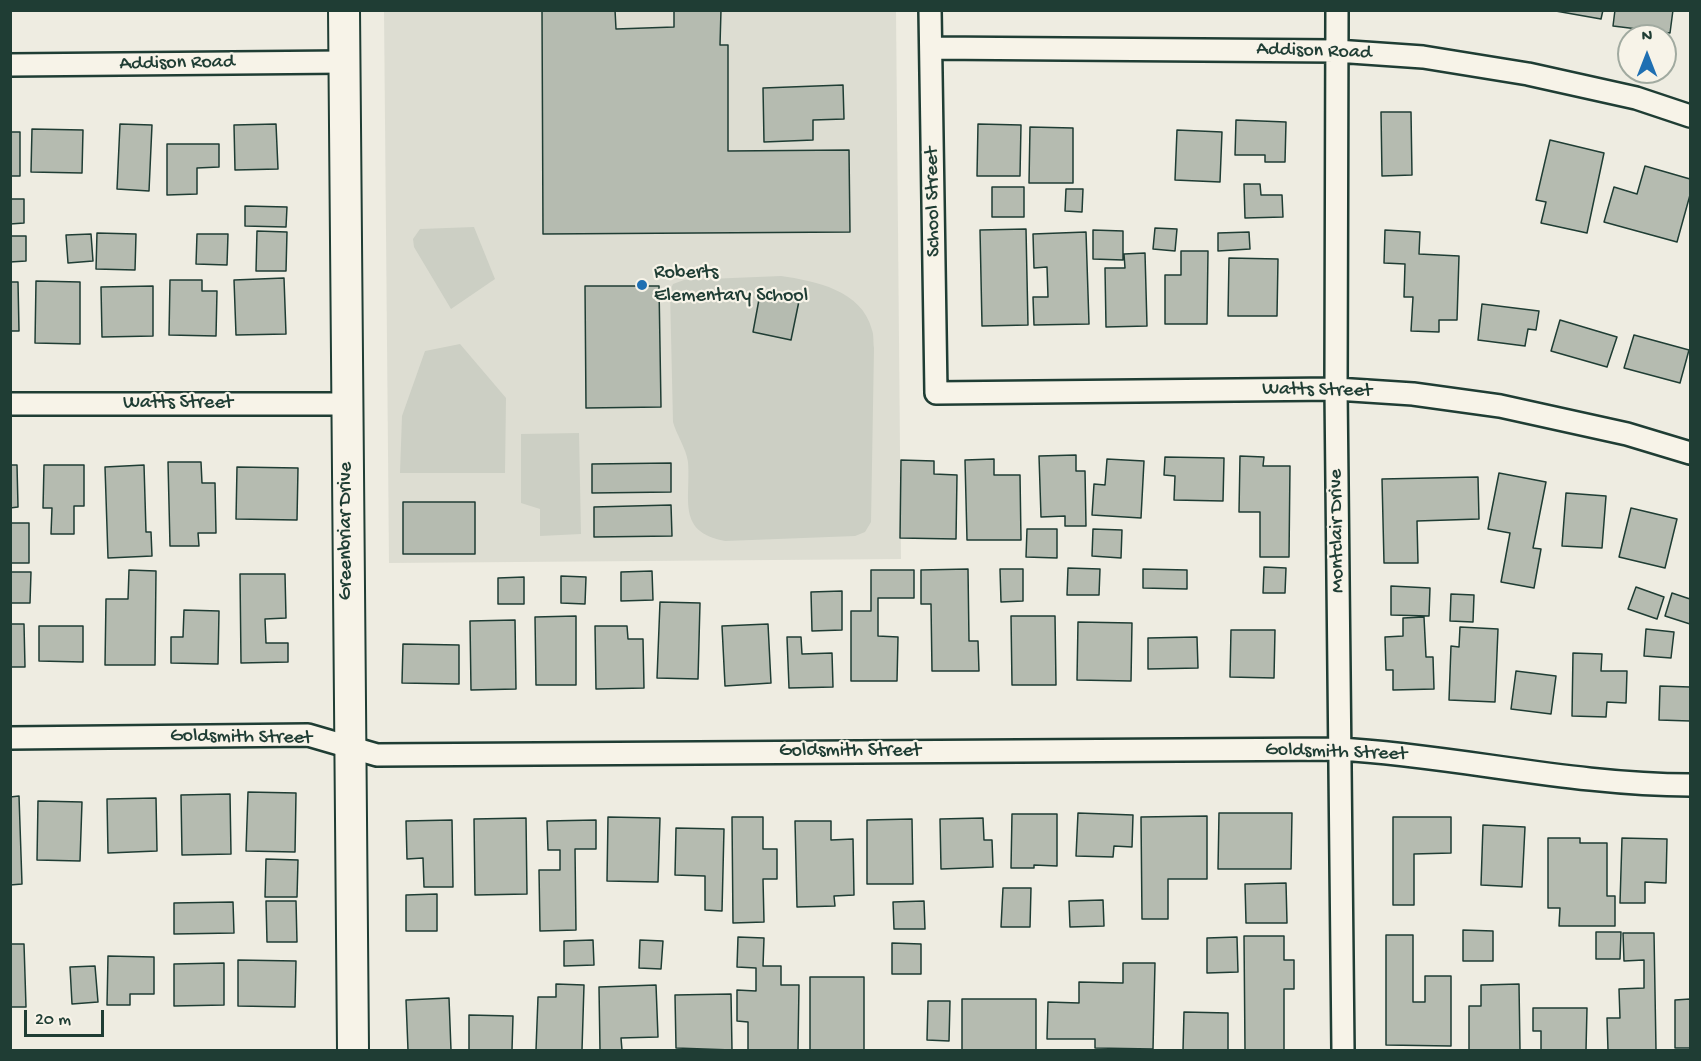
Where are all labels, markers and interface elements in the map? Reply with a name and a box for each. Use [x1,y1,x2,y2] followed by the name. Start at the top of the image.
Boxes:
[1617,24,1677,84] north arrow
[1642,28,1652,47] text: N
[1256,38,1372,66] street label: Addison Road
[119,51,235,77] street label: Addison Road
[921,147,947,257] street label: School Street
[654,262,808,309] place label: Roberts Elementary School
[635,278,649,292] marker: Roberts Elementary School
[1262,378,1372,404] street label: Watts Street
[123,392,233,416] street label: Watts Street
[335,462,359,600] street label: Greenbriar Drive
[1325,469,1351,593] street label: Montclair Drive
[170,725,312,751] street label: Goldsmith Street
[1265,739,1407,767] street label: Goldsmith Street
[779,740,921,764] street label: Goldsmith Street
[27,998,106,1036] scale bar
[35,1010,71,1031] text: 20 m

